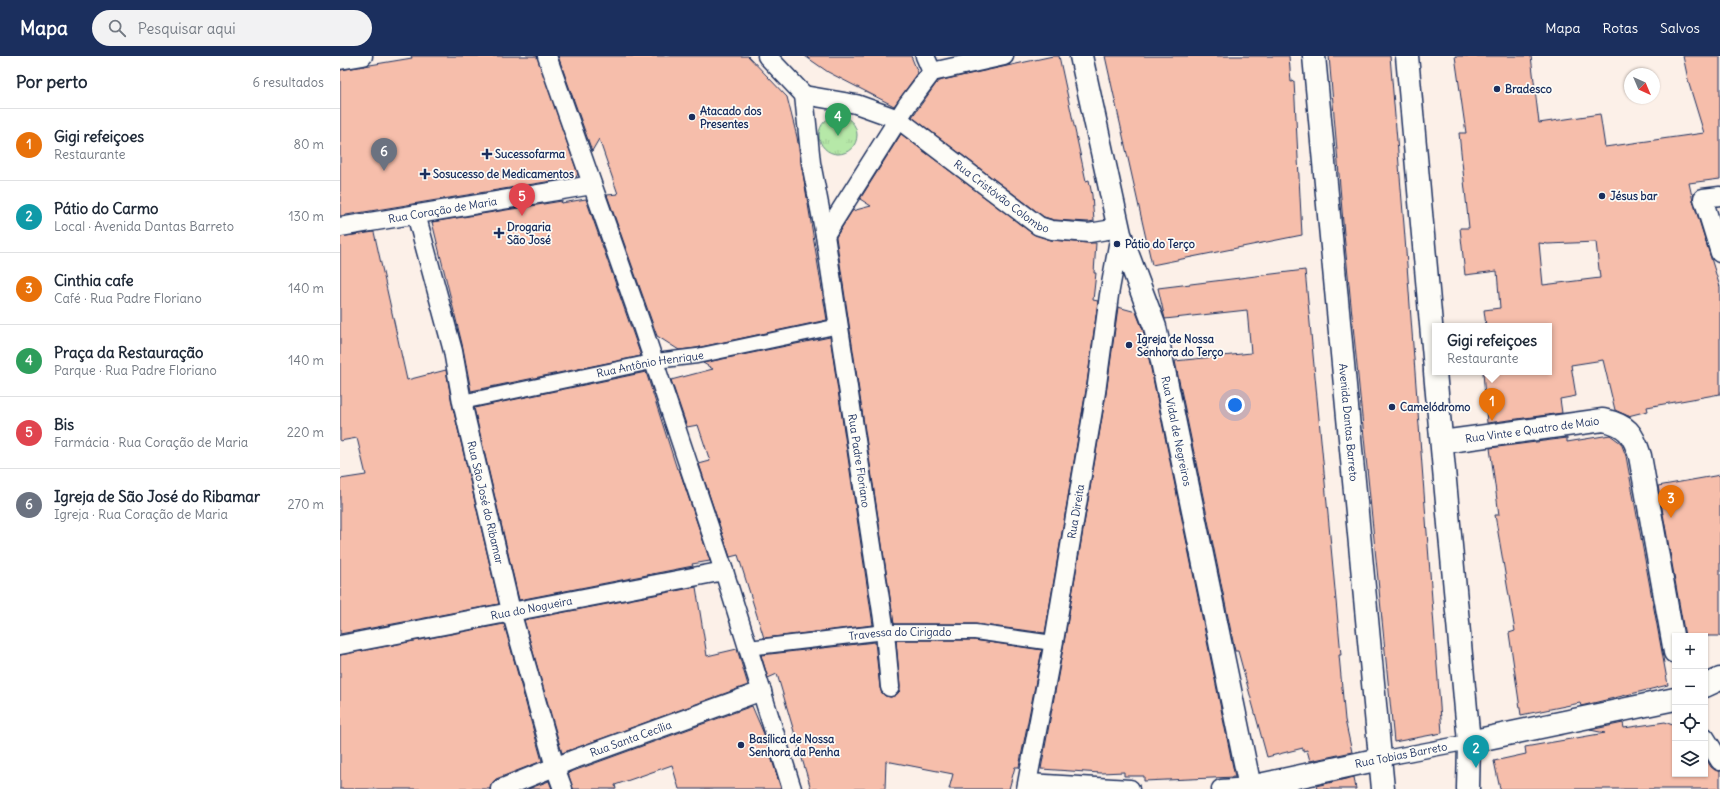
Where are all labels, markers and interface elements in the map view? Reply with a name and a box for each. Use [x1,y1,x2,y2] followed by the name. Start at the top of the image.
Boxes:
[92,10,372,46] search box
[20,16,68,40] text: Mapa
[106,17,128,39] icon: search
[138,19,236,38] text: Pesquisar aqui
[1545,19,1580,37] text: Mapa
[1602,19,1638,37] text: Rotas
[1660,19,1700,37] text: Salvos
[1624,68,1660,104] north arrow
[16,71,87,93] text: Por perto
[252,74,324,91] text: 6 resultados
[1505,82,1552,96] place label: Bradesco
[1492,84,1502,94] marker: Bradesco
[825,103,851,136] pin: 4
[700,104,762,131] place label: Atacado dos Presentes
[687,112,697,122] marker: Atacado dos Presentes
[54,127,144,146] text: Gigi refeiçoes
[26,136,32,153] text: 1
[293,136,324,153] text: 80 m
[371,138,397,171] pin: 6
[54,146,126,163] text: Restaurante
[495,147,566,161] place label: Sucessofarma
[482,149,492,159] marker: Sucessofarma
[951,157,1051,236] street label: Rua Cristóvão Colombo
[433,167,574,181] place label: Sosucesso de Medicamentos
[420,169,430,179] marker: Sosucesso de Medicamentos
[509,183,535,216] pin: 5
[1610,189,1658,203] place label: Jésus bar
[1597,191,1607,201] marker: Jésus bar
[387,194,498,226] street label: Rua Coração de Maria
[54,199,158,218] text: Pátio do Carmo
[25,208,33,225] text: 2
[288,208,324,225] text: 130 m
[54,218,234,235] text: Local · Avenida Dantas Barreto
[507,220,552,247] place label: Drogaria São José
[494,228,504,238] marker: Drogaria São José
[1125,237,1195,252] place label: Pátio do Terço
[1112,239,1122,249] marker: Pátio do Terço
[54,271,134,290] text: Cinthia cafe
[25,280,33,297] text: 3
[288,280,324,297] text: 140 m
[54,290,202,307] text: Café · Rua Padre Floriano
[1432,323,1552,375] popup
[1447,331,1537,350] text: Gigi refeiçoes
[1137,332,1223,360] place label: Igreja de Nossa Senhora do Terço
[1124,340,1134,350] marker: Igreja de Nossa Senhora do Terço
[54,343,203,362] text: Praça da Restauração
[595,348,705,380] street label: Rua Antônio Henrique
[1447,350,1518,367] text: Restaurante
[25,352,33,369] text: 4
[288,352,324,369] text: 140 m
[54,362,217,379] text: Parque · Rua Padre Floriano
[1336,363,1361,482] street label: Avenida Dantas Barreto
[1158,375,1195,488] street label: Rua Vidal de Negreiros
[1479,388,1505,421] pin: 1
[1225,395,1245,415] your location
[1400,400,1471,414] place label: Camelódromo
[1387,402,1397,412] marker: Camelódromo
[845,413,873,509] street label: Rua Padre Floriano
[1464,414,1600,446] street label: Rua Vinte e Quatro de Maio
[54,415,74,434] text: Bis
[25,424,33,441] text: 5
[287,424,324,441] text: 220 m
[54,434,248,451] text: Farmácia · Rua Coração de Maria
[464,439,507,566] street label: Rua São José do Ribamar
[1064,483,1087,540] street label: Rua Direita
[1658,485,1684,518] pin: 3
[54,487,260,506] text: Igreja de São José do Ribamar
[25,496,33,513] text: 6
[287,496,324,513] text: 270 m
[54,506,228,523] text: Igreja · Rua Coração de Maria
[490,593,573,623] street label: Rua do Nogueira
[848,625,952,643] street label: Travessa do Cirigado
[1672,633,1708,777] map controls
[1672,633,1708,669] button: +
[1672,669,1708,705] button: −
[1672,705,1708,741] button: locate
[588,717,673,760] street label: Rua Santa Cecília
[749,732,840,759] place label: Basílica de Nossa Senhora da Penha
[1463,735,1489,768] pin: 2
[1354,739,1448,771] street label: Rua Tobias Barreto
[736,740,746,750] marker: Basílica de Nossa Senhora da Penha
[1672,741,1708,777] button: layers

